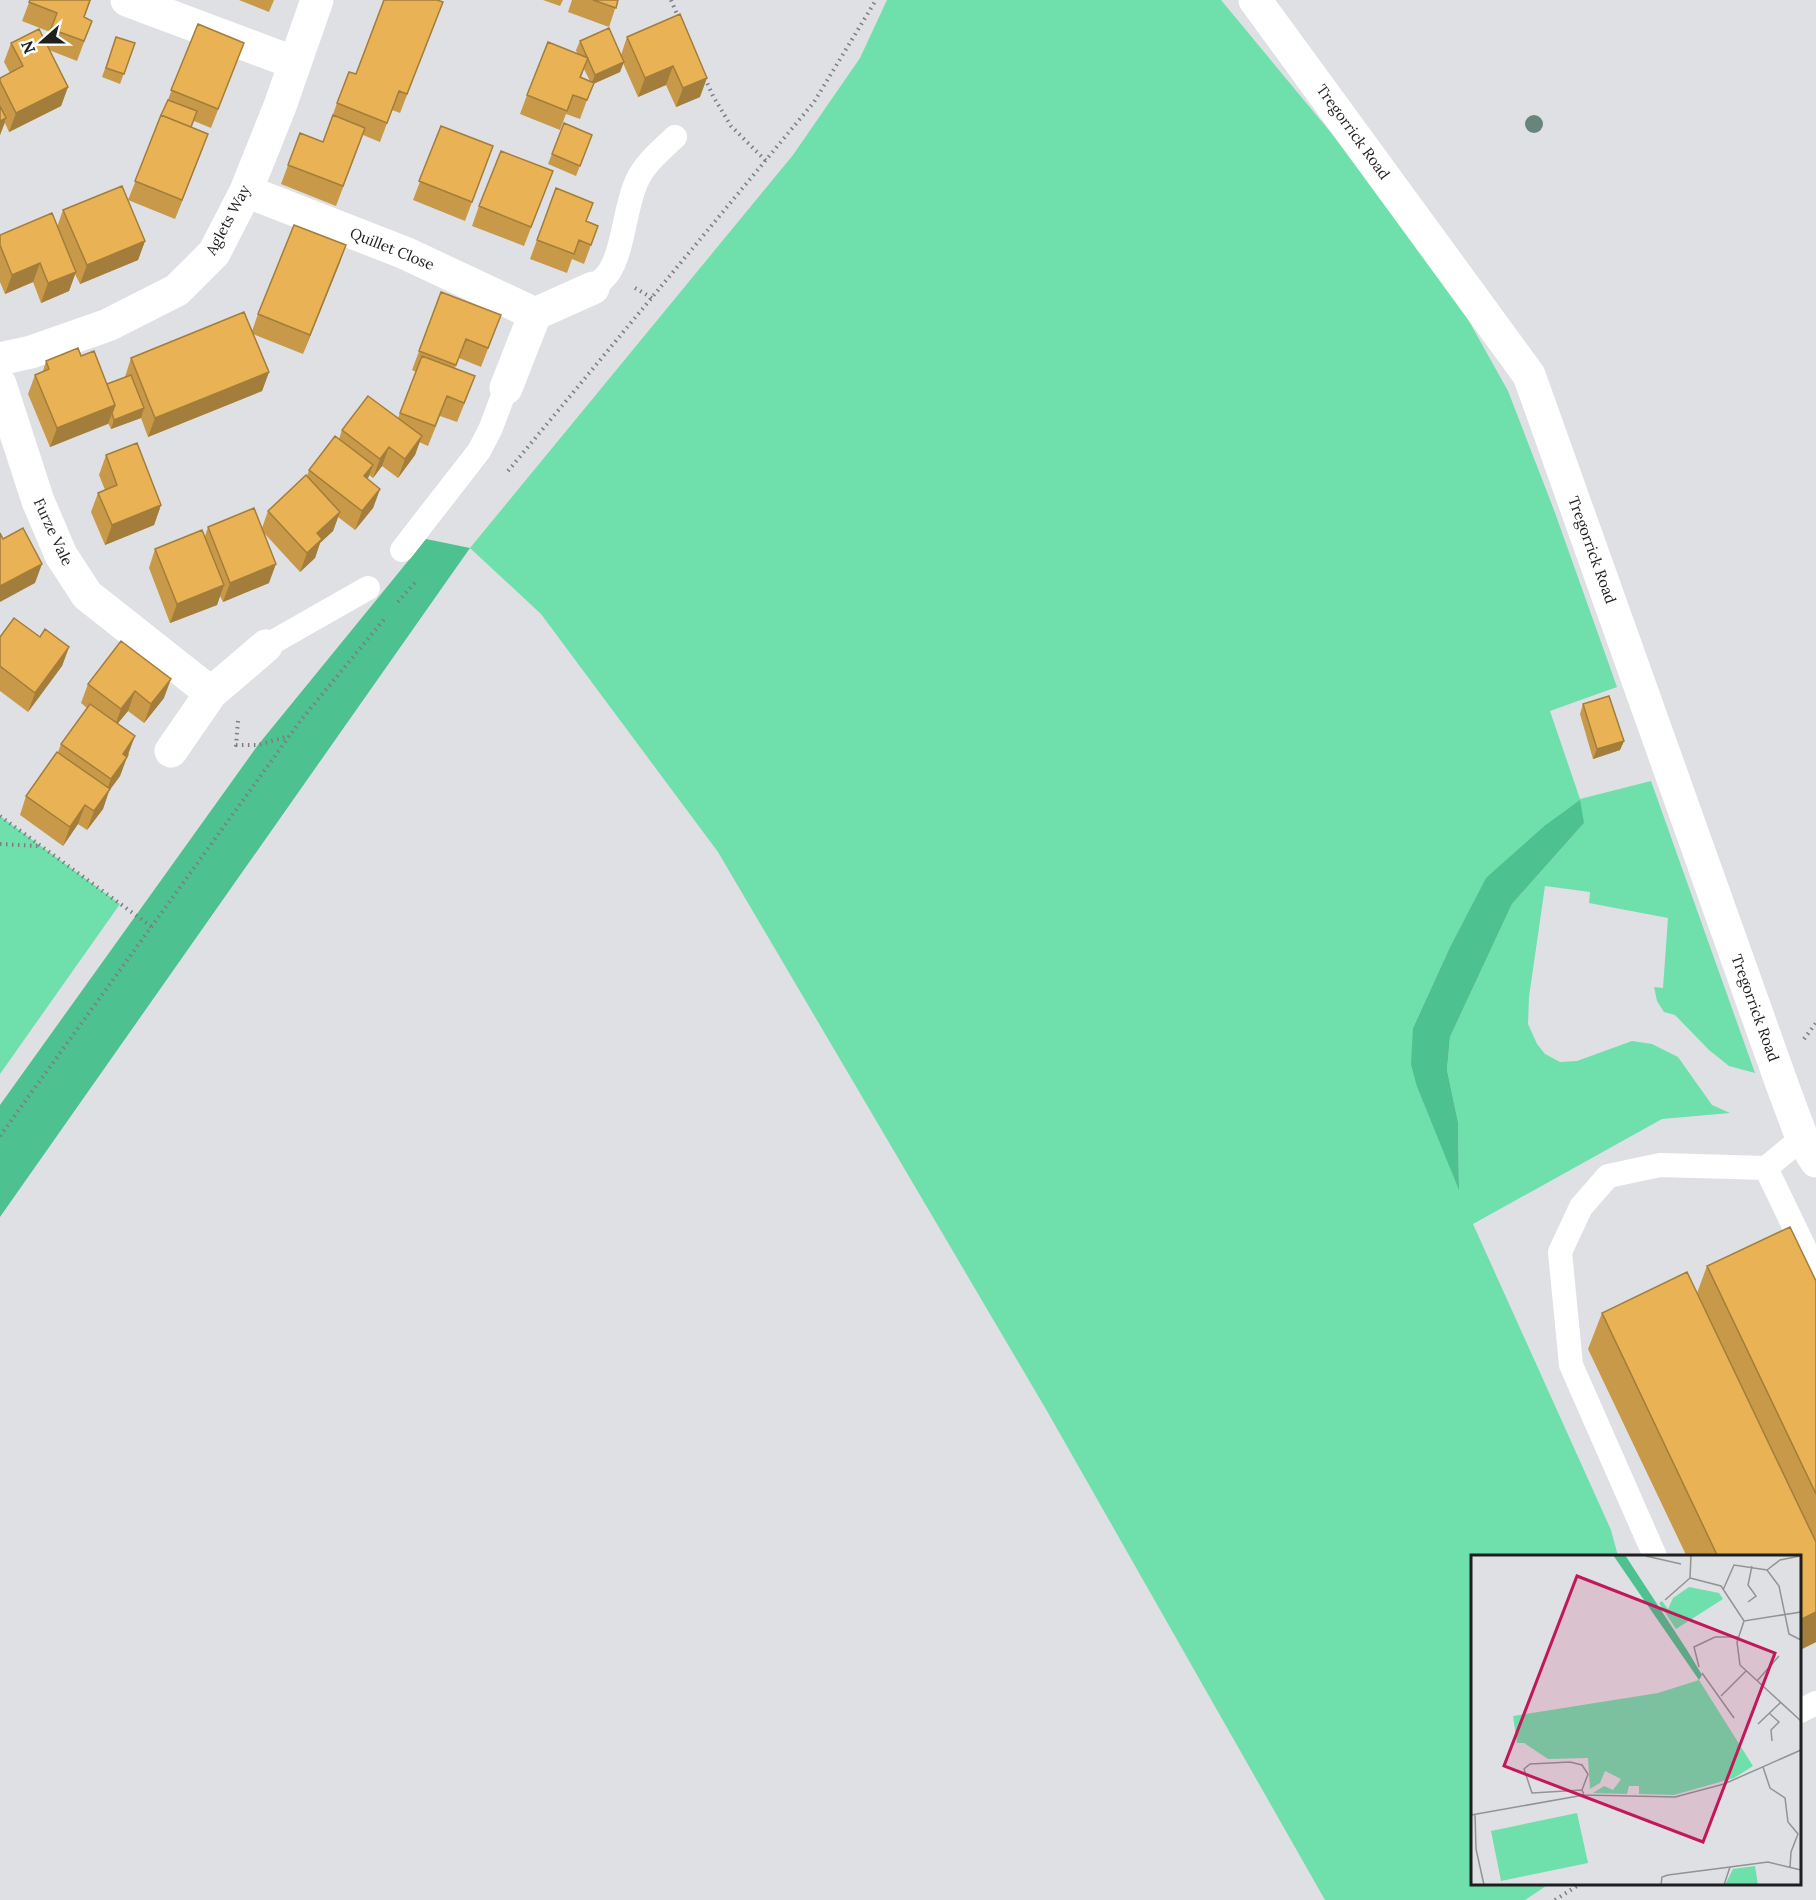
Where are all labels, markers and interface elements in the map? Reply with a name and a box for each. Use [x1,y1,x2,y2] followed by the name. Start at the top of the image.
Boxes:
[12,12,72,72] north arrow
[16,38,40,57] text: N
[1313,80,1394,183] street label: Tregorrick Road
[201,181,254,259] street label: Aglets Way
[347,223,437,274] street label: Quillet Close
[1564,494,1621,606] street label: Tregorrick Road
[30,495,77,569] street label: Furze Vale
[1727,952,1784,1064] street label: Tregorrick Road
[1471,1555,1801,1885] inset map

